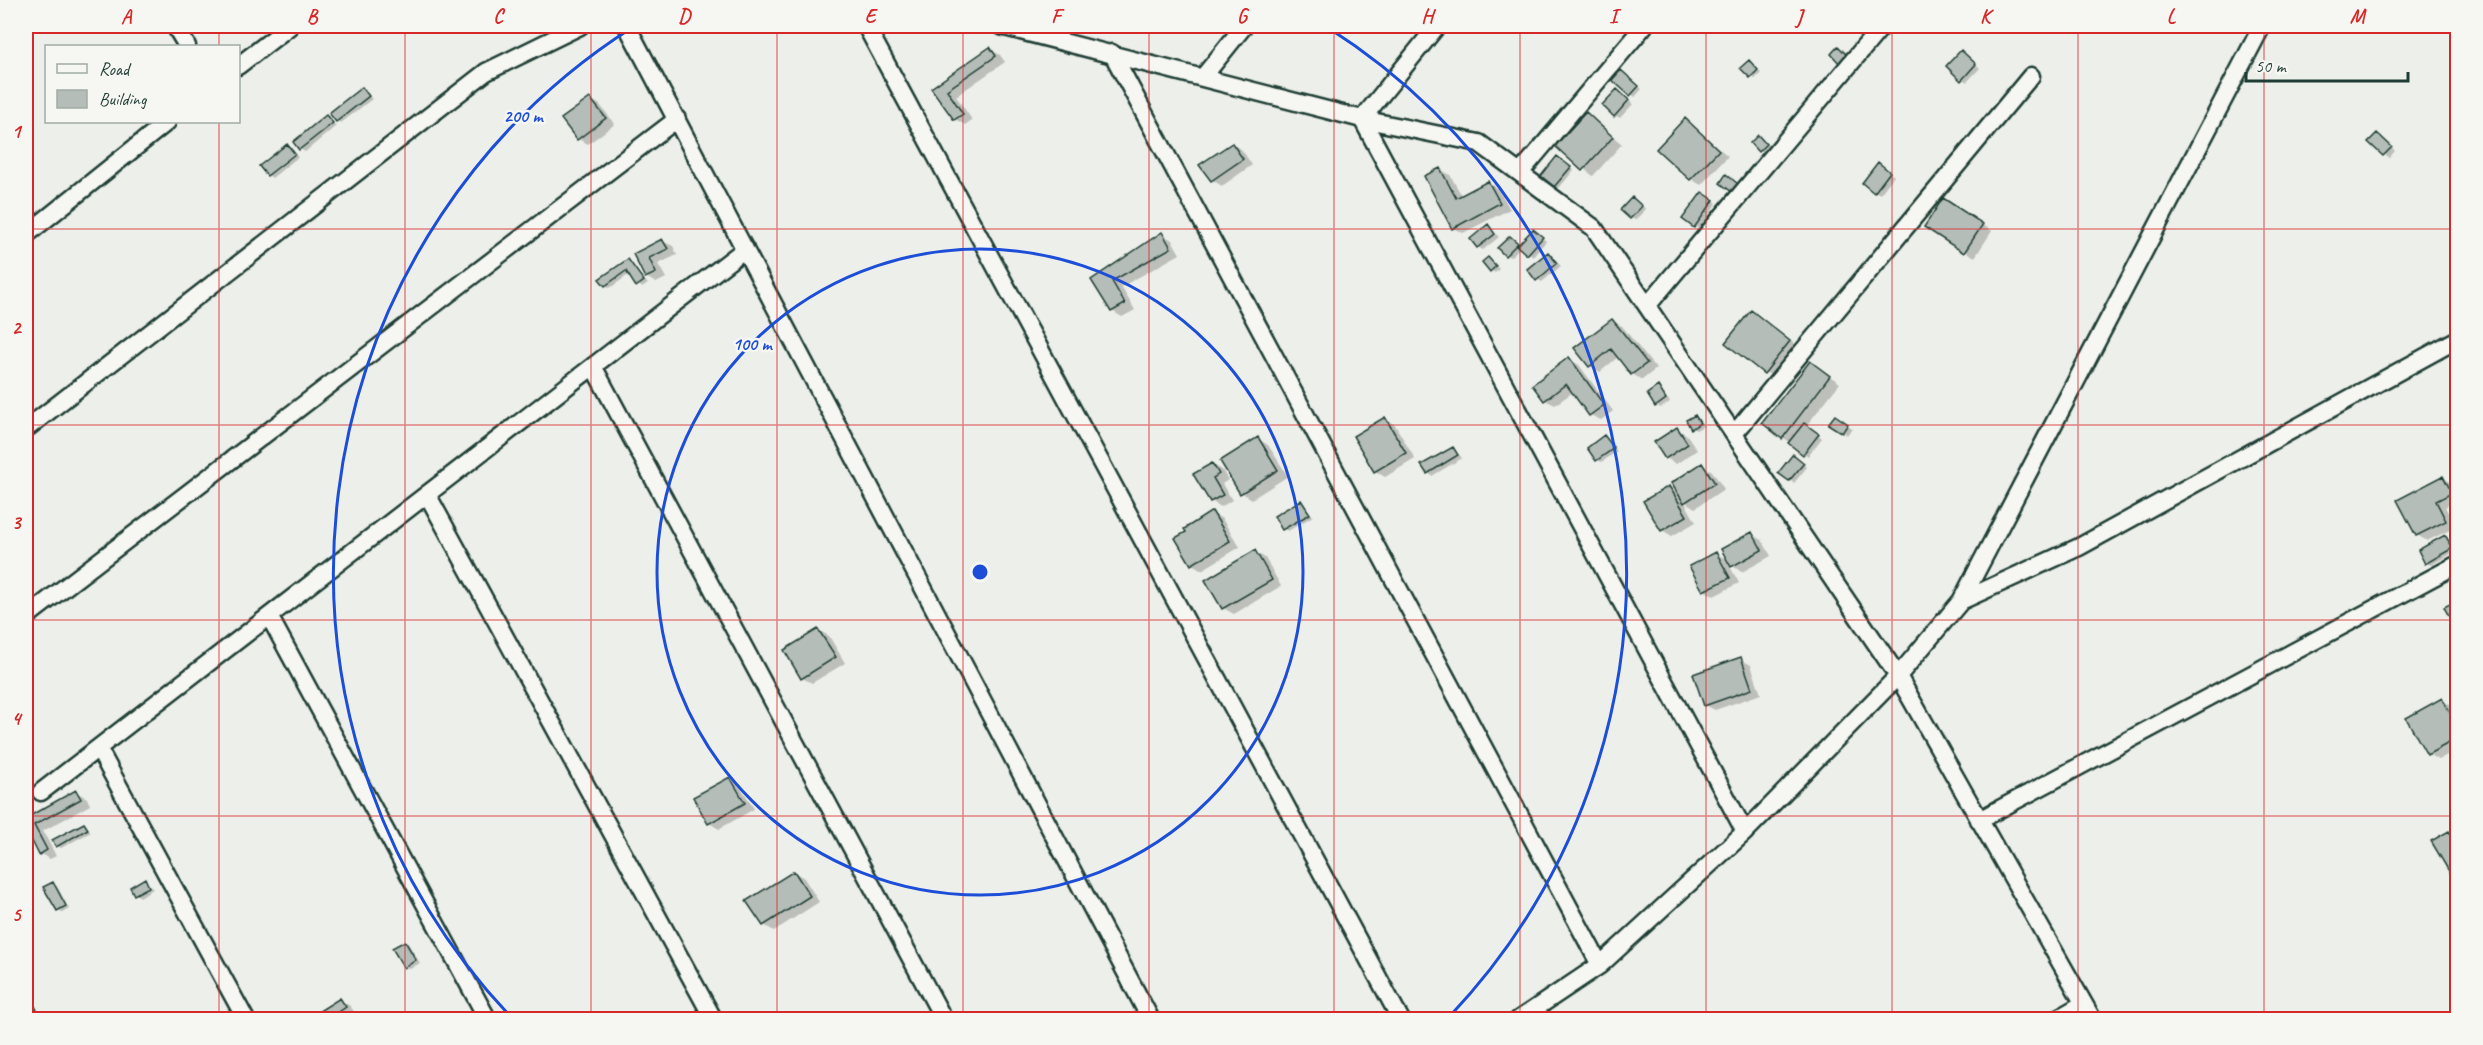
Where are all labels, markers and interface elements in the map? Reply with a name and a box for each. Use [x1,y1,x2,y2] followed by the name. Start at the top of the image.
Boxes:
[121,4,133,29] text: A
[307,4,319,29] text: B
[493,4,505,29] text: C
[678,4,692,29] text: D
[865,4,879,29] text: E
[1051,4,1065,29] text: F
[1237,4,1250,29] text: G
[1421,4,1436,29] text: H
[1609,4,1622,29] text: I
[1794,4,1806,29] text: J
[1980,4,1994,29] text: K
[2167,4,2177,29] text: L
[2350,4,2367,29] text: M
[45,45,240,123] legend
[2246,45,2408,83] scale bar
[2255,55,2288,77] text: 50 m
[99,58,132,80] text: Road
[99,88,148,110] text: Building
[504,105,544,127] text: 200 m
[12,119,23,144] text: 1
[12,315,23,340] text: 2
[733,333,773,355] text: 100 m
[12,510,23,535] text: 3
[970,562,990,582] centre of rings
[12,706,24,731] text: 4
[12,902,23,927] text: 5

